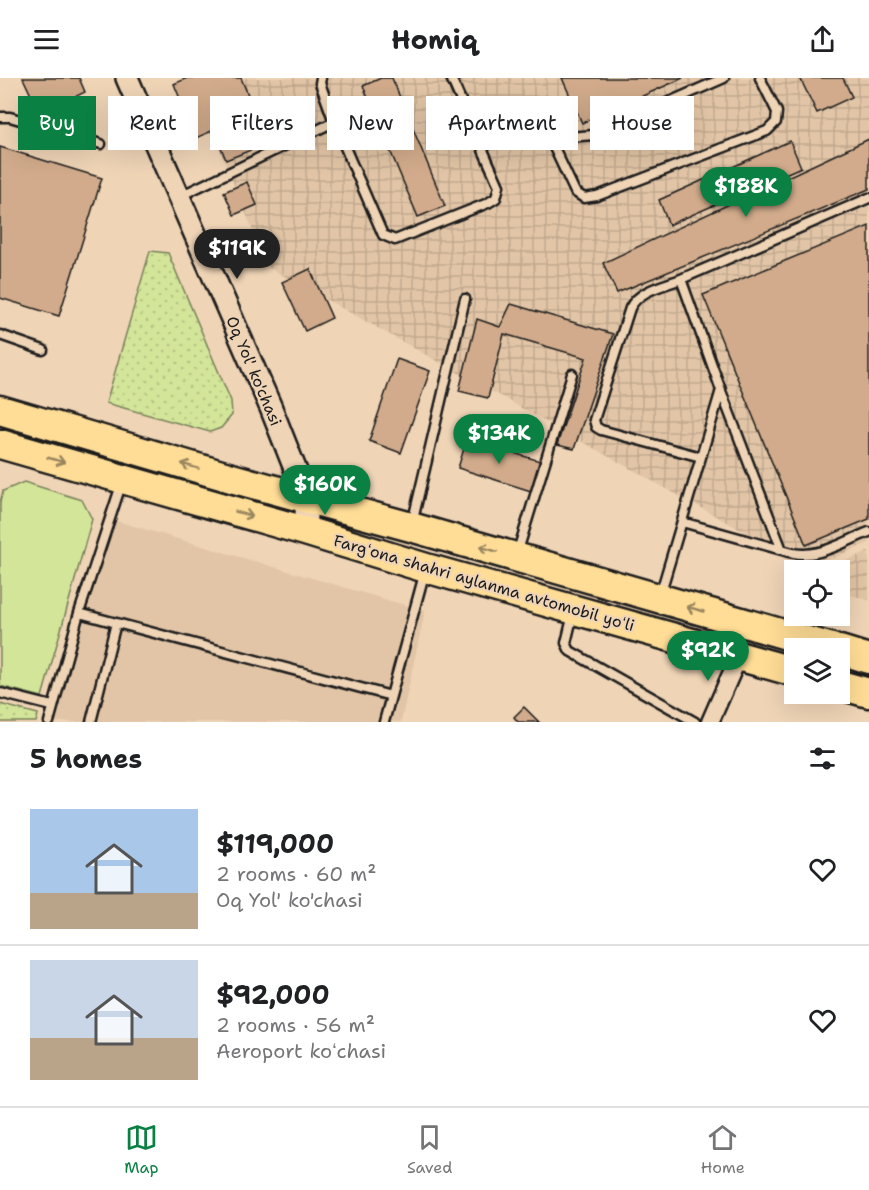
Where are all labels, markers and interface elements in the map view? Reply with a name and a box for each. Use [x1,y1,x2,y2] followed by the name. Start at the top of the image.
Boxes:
[391,21,478,58] text: Homiq
[30,23,63,56] icon: menu
[806,23,839,56] icon: share
[18,96,96,150] chip: Buy
[108,96,198,150] chip: Rent
[210,96,315,150] chip: Filters
[327,96,414,150] chip: New
[426,96,578,150] chip: Apartment
[590,96,694,150] chip: House
[704,167,788,218] pin: $188K
[714,173,778,199] text: $188K
[195,229,279,280] pin: $119K
[208,235,266,261] text: $119K
[221,313,287,429] street label: Oq Yol' ko'chasi
[457,414,541,465] pin: $134K
[467,420,531,446] text: $134K
[46,455,65,466] one-way arrow
[181,460,200,471] one-way arrow
[283,465,367,516] pin: $160K
[293,471,357,497] text: $160K
[234,509,253,520] one-way arrow
[331,530,637,636] street label: Fargʻona shahri aylanma avtomobil yoʻli
[478,543,497,554] one-way arrow
[784,560,850,704] map controls
[784,560,850,626] button: locate
[686,603,705,614] one-way arrow
[672,631,744,682] pin: $92K
[681,637,735,663] text: $92K
[784,638,850,704] button: layers
[30,741,142,776] text: 5 homes
[806,742,839,775] icon: filters
[216,826,334,861] text: $119,000
[78,833,150,905] icon: home
[806,853,839,886] icon: heart
[216,861,376,887] text: 2 rooms · 60 m²
[216,887,363,913] text: Oq Yol' ko'chasi
[216,977,330,1012] text: $92,000
[78,984,150,1056] icon: home
[806,1004,839,1037] icon: heart
[216,1012,375,1038] text: 2 rooms · 56 m²
[216,1038,386,1064] text: Aeroport koʻchasi
[124,1121,158,1178] tab: Map
[407,1121,452,1178] tab: Saved
[701,1121,745,1178] tab: Home

